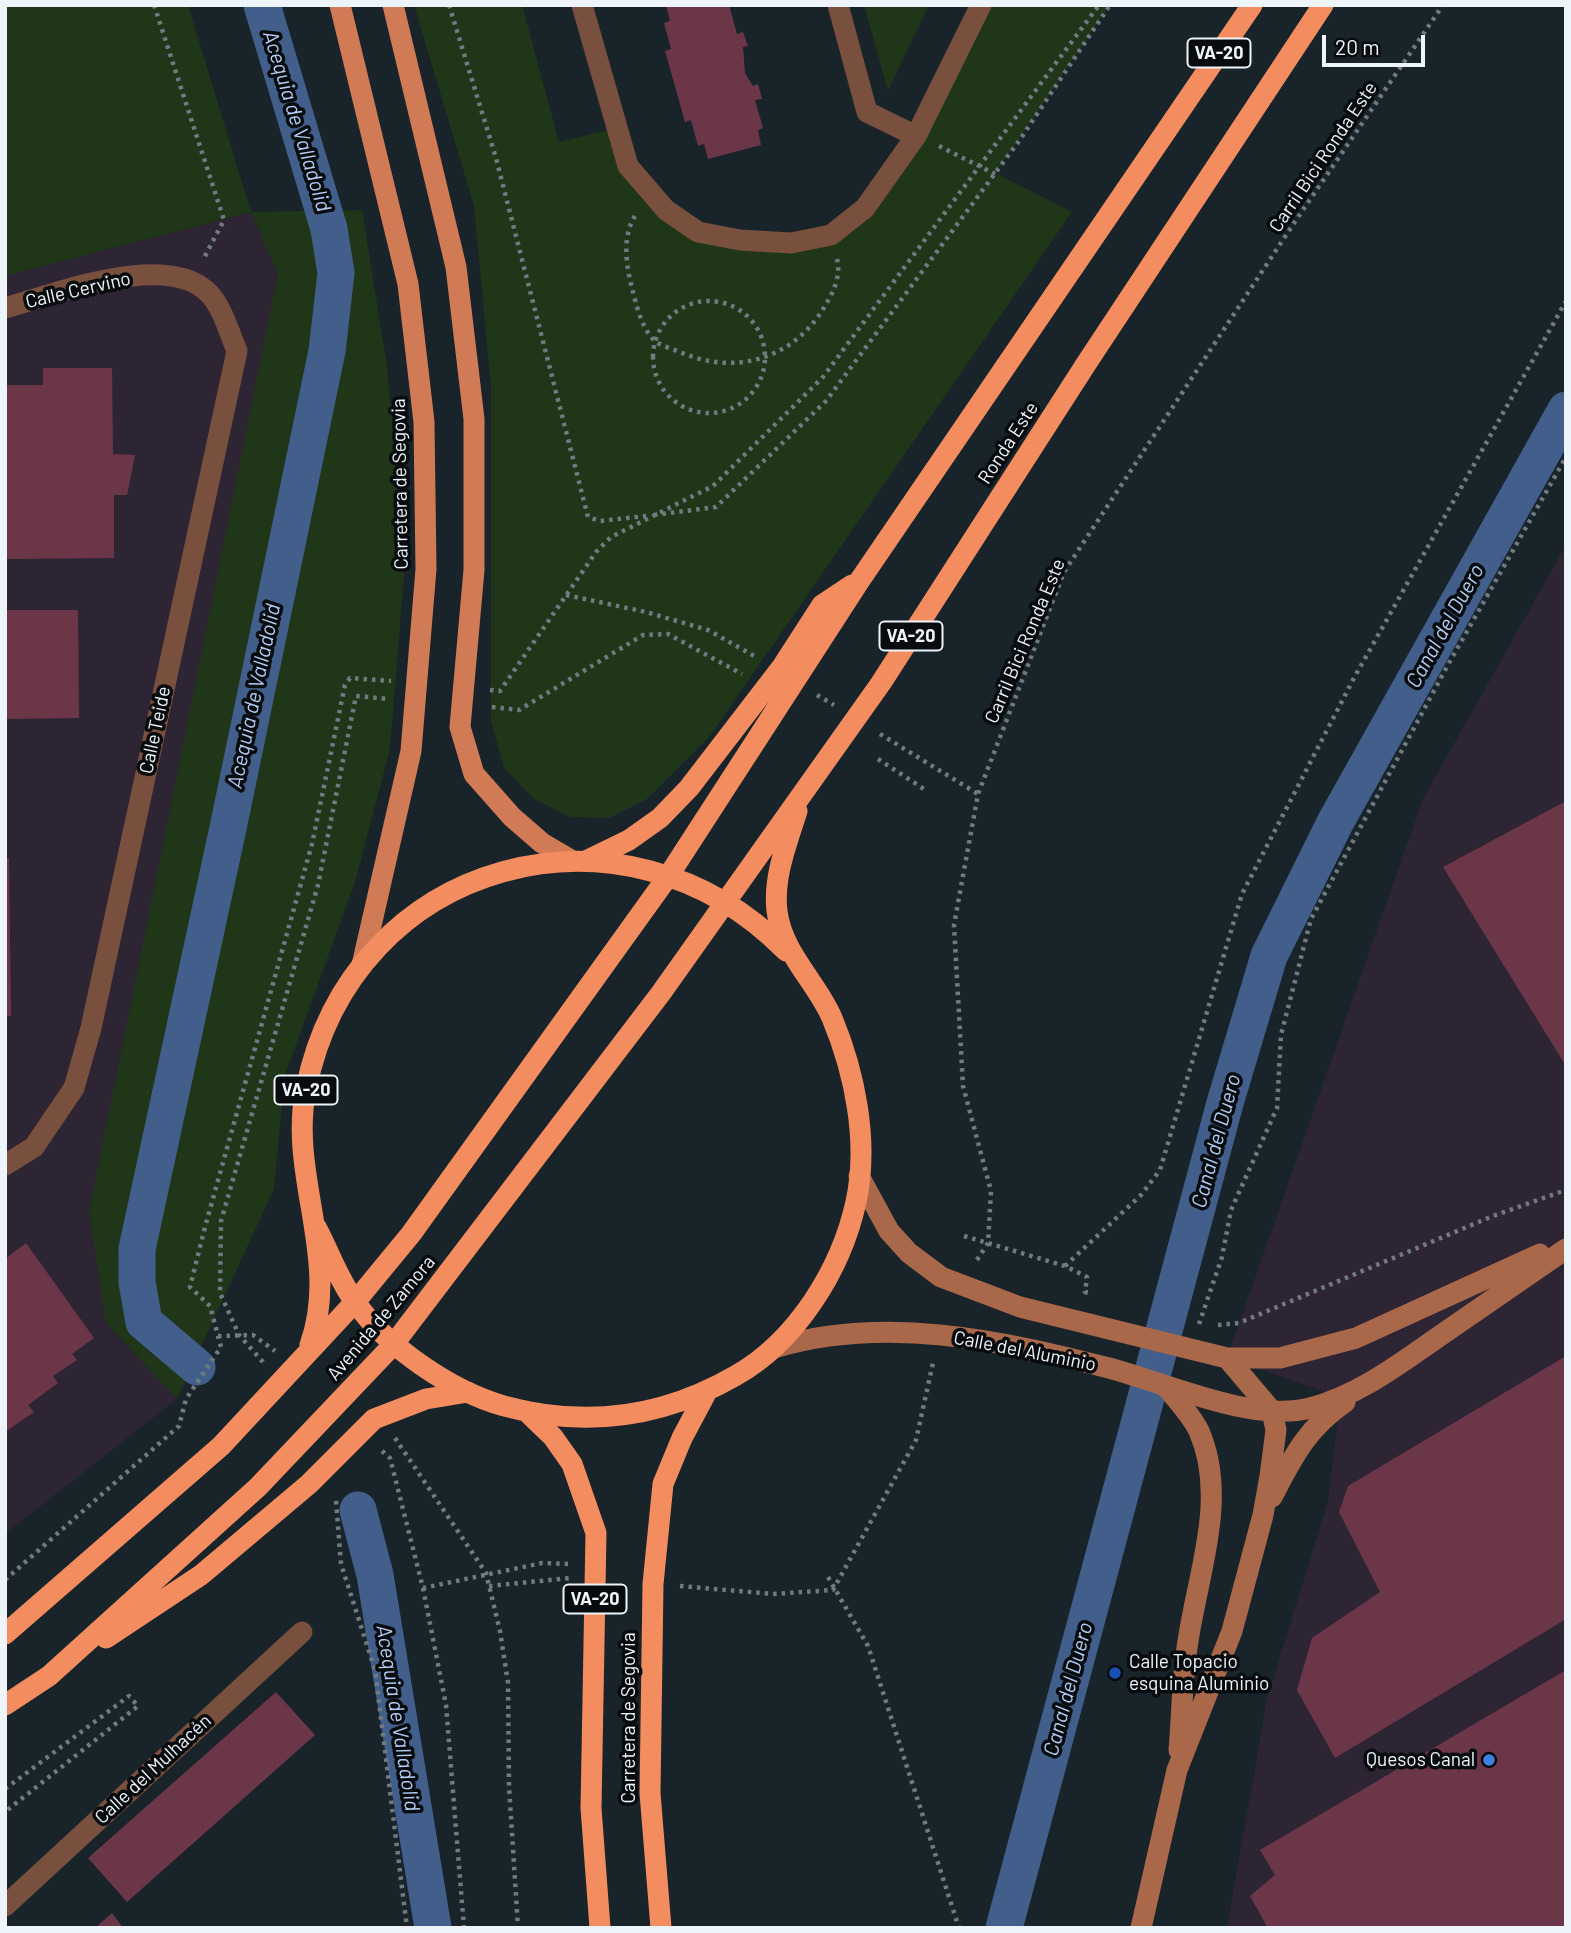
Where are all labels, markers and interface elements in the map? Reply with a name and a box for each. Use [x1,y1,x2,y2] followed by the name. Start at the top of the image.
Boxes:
[1326,21,1429,65] scale bar
[257,27,337,215] water label: Acequia de Valladolid
[1335,34,1380,59] text: 20 m
[1188,38,1250,68] road number: VA-20
[1264,77,1382,237] street label: Carril Bici Ronda Este
[23,267,133,313] street label: Calle Cervino
[387,398,413,570] street label: Carretera de Segovia
[973,398,1043,488] street label: Ronda Este
[980,555,1070,727] street label: Carril Bici Ronda Este
[1401,560,1489,692] water label: Canal del Duero
[222,601,286,791] water label: Acequia de Valladolid
[880,622,942,650] road number: VA-20
[135,684,175,776] street label: Calle Teide
[1186,1071,1246,1211] water label: Canal del Duero
[274,1076,338,1105] road number: VA-20
[322,1251,440,1385] street label: Avenida de Zamora
[952,1326,1098,1376] street label: Calle del Aluminio
[564,1584,626,1614] road number: VA-20
[1038,1619,1098,1759] water label: Canal del Duero
[371,1623,425,1813] water label: Acequia de Valladolid
[618,1632,640,1804] street label: Carretera de Segovia
[1129,1651,1269,1695] place label: Calle Topacio esquina Aluminio
[1107,1665,1123,1681] marker: Calle Topacio esquina Aluminio
[90,1709,216,1829] street label: Calle del Mulhacén
[1366,1749,1475,1771] place label: Quesos Canal
[1481,1752,1497,1768] marker: Quesos Canal

